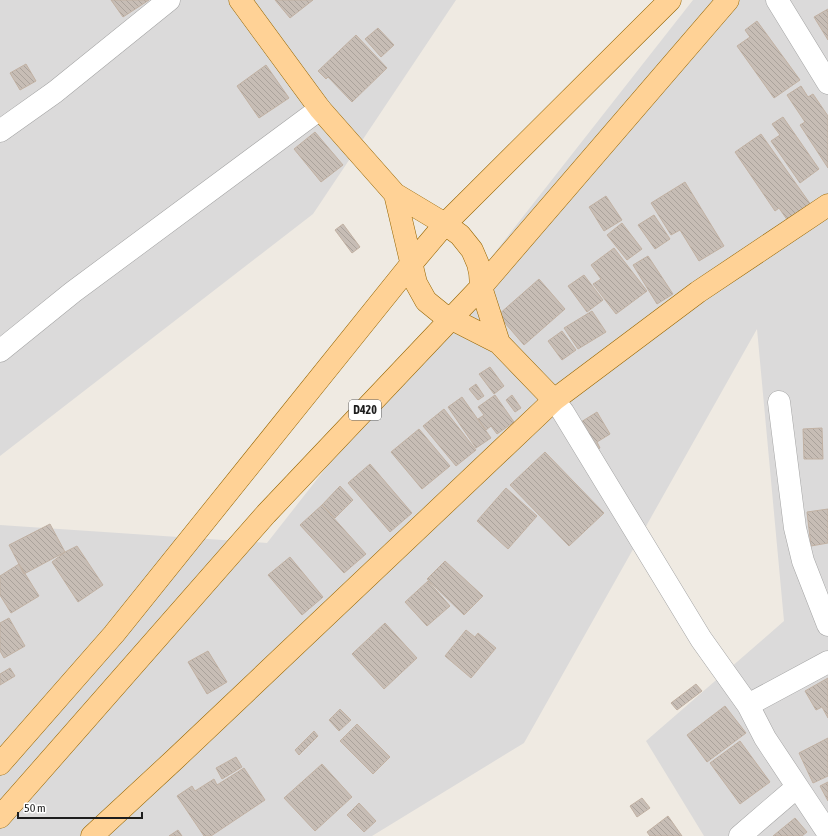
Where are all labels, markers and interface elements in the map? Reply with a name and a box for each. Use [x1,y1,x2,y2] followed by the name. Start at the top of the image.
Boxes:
[349,400,381,420] road number: D420
[18,794,142,820] scale bar
[24,801,46,815] text: 50 m

